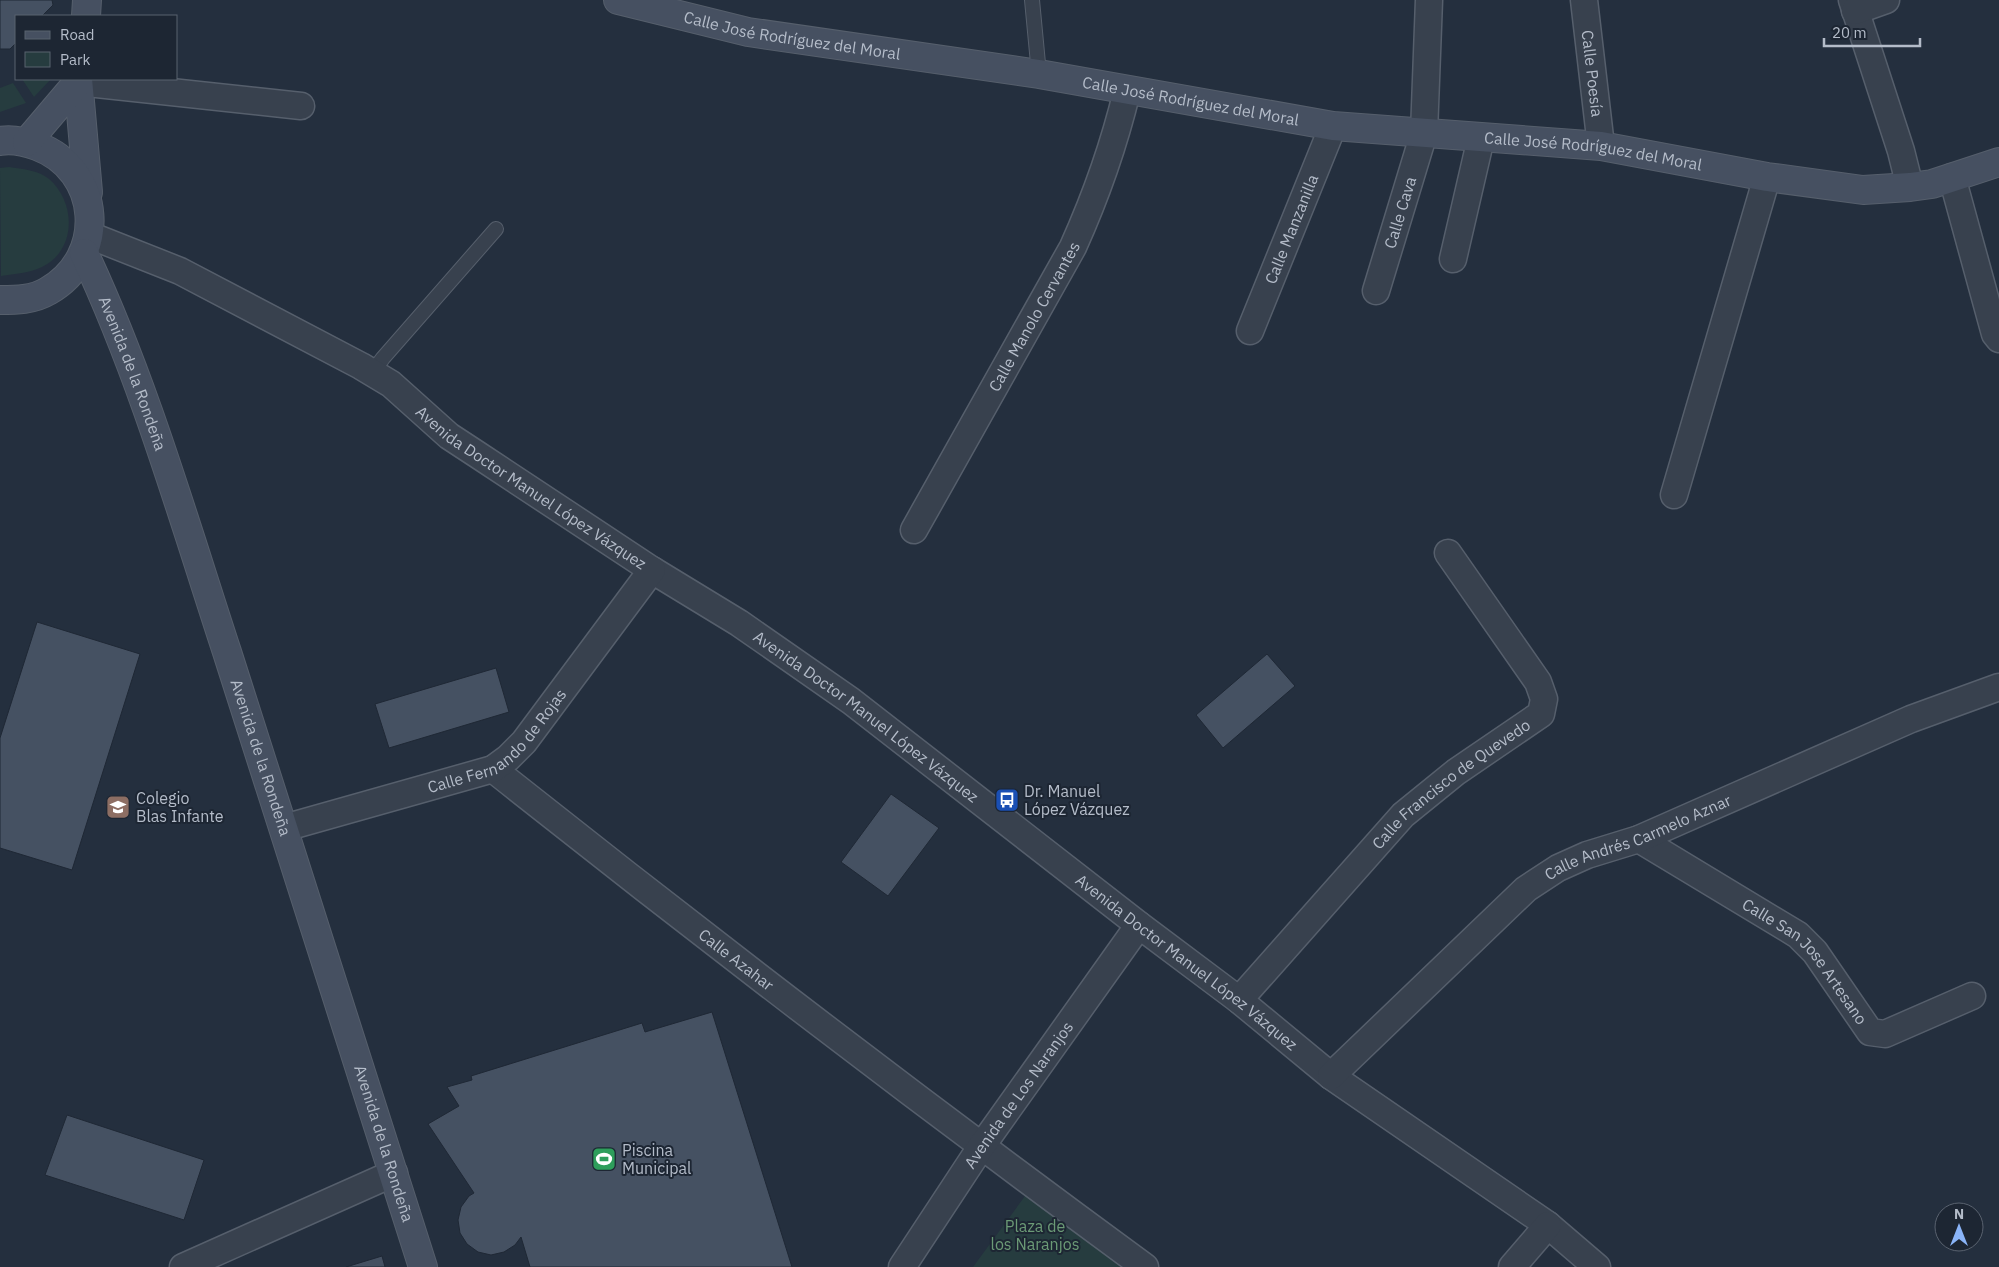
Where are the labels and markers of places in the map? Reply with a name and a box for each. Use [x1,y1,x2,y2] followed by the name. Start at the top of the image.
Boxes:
[1024,781,1130,819] place label: Dr. Manuel López Vázquez
[994,787,1020,813] bus stop icon: Dr. Manuel López Vázquez
[136,788,224,826] place label: Colegio Blas Infante
[105,794,131,820] school or university icon: Colegio Blas Infante
[622,1140,691,1178] place label: Piscina Municipal
[591,1146,617,1172] sports icon: Piscina Municipal

